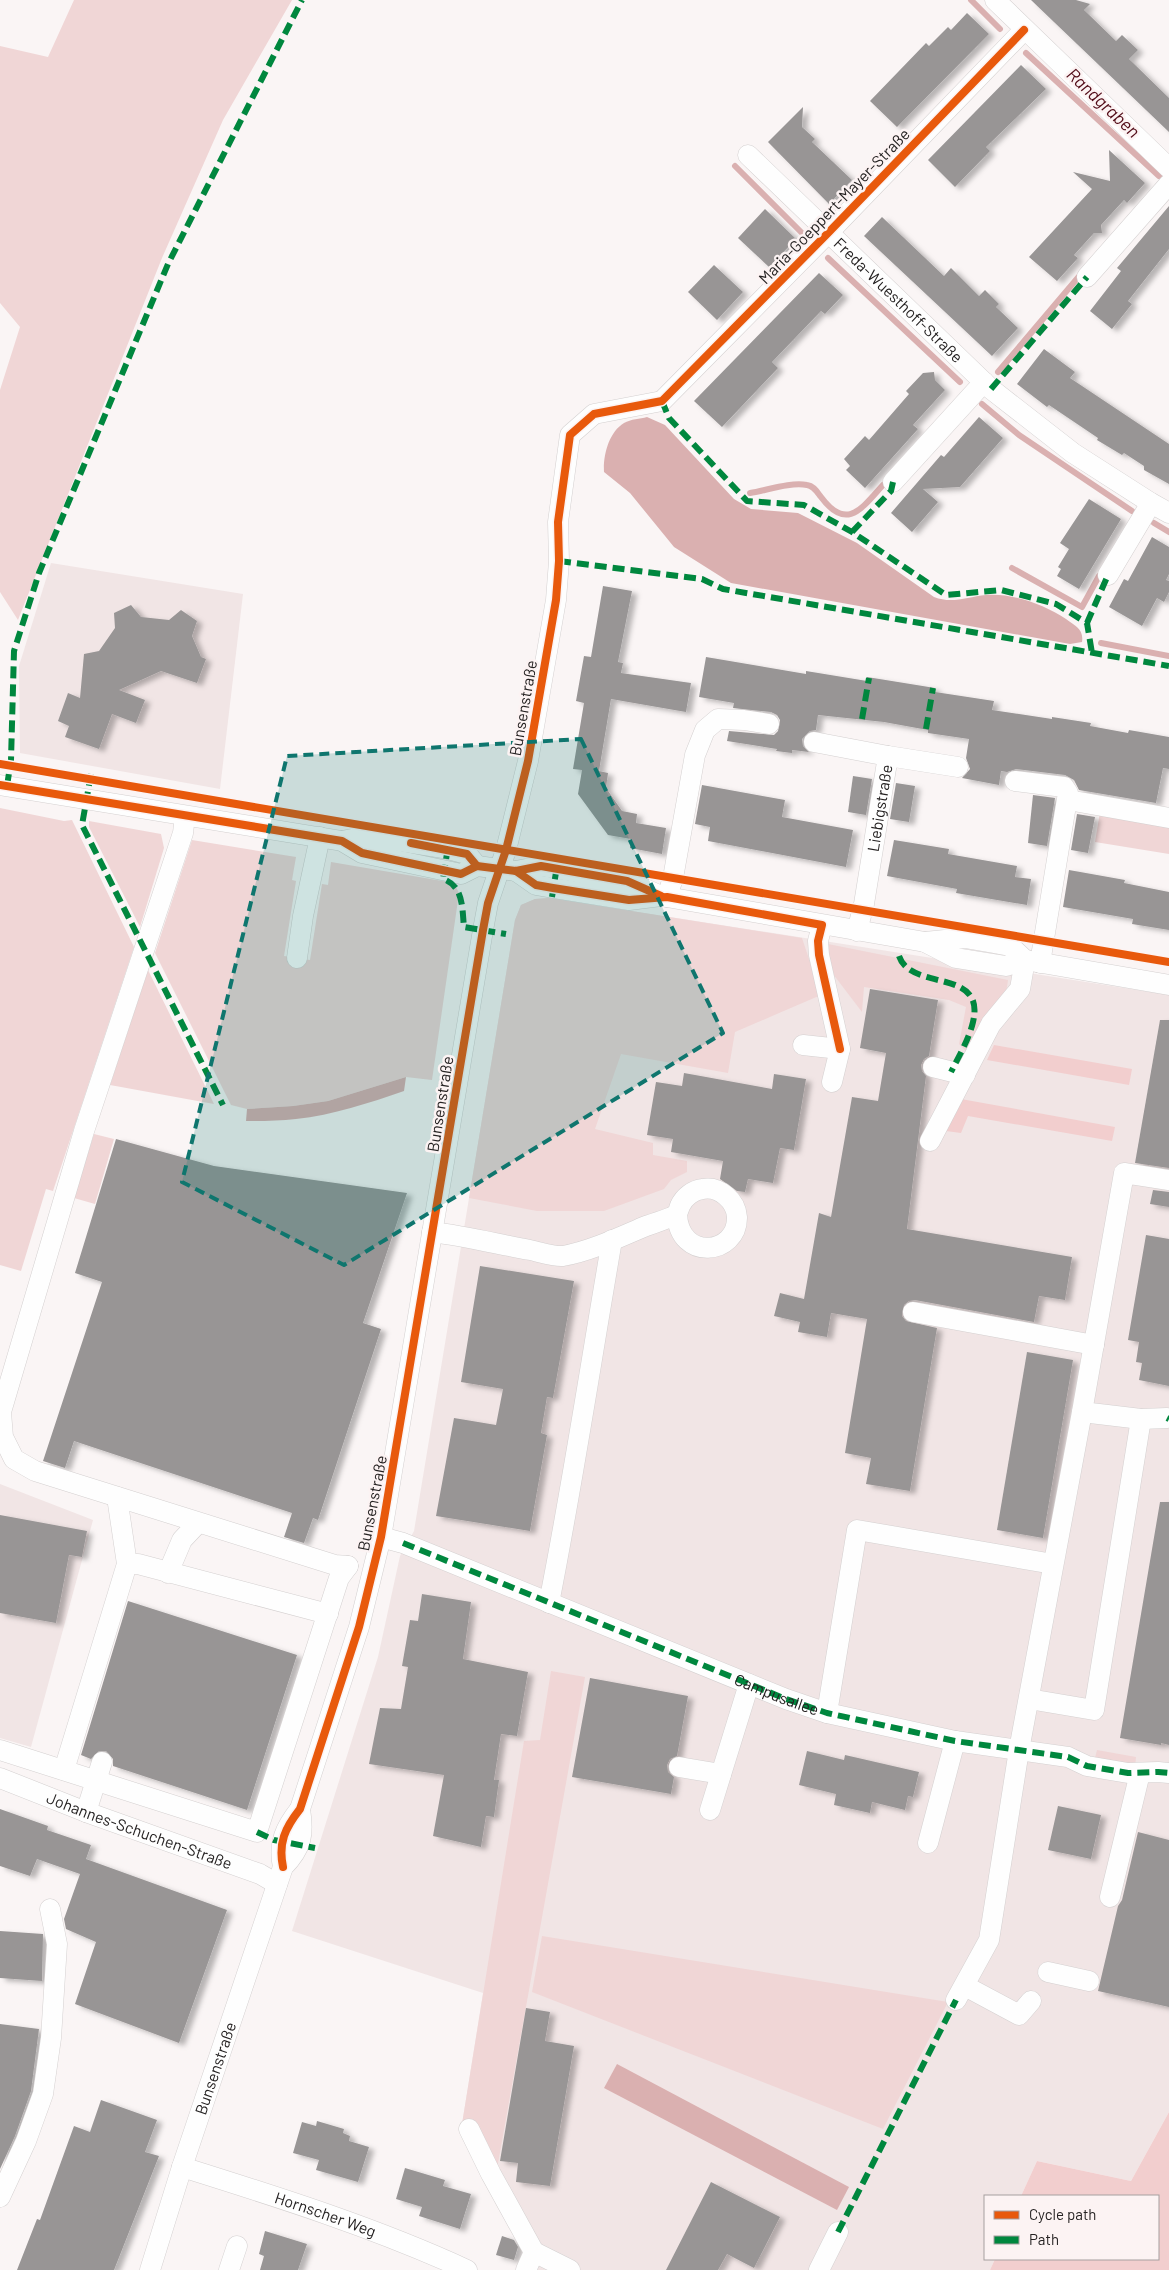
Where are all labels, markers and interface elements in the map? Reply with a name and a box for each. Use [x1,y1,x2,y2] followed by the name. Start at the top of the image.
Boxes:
[1062,63,1145,142] water label: Randgraben
[754,124,913,287] street label: Maria-Goeppert-Mayer-Straße
[831,233,967,366] street label: Freda-Wuesthoff-Straße
[505,659,540,757] street label: Bunsenstraße
[863,763,895,853] street label: Liebigstraße
[423,1055,456,1153] street label: Bunsenstraße
[353,1454,390,1552] street label: Bunsenstraße
[732,1669,821,1719] street label: Campusallee
[44,1787,235,1872] street label: Johannes-Schuchen-Straße
[190,2019,239,2117] street label: Bunsenstraße
[272,2187,379,2240] street label: Hornscher Weg
[984,2195,1159,2260] legend
[1029,2205,1096,2223] text: Cycle path
[1029,2230,1059,2248] text: Path

